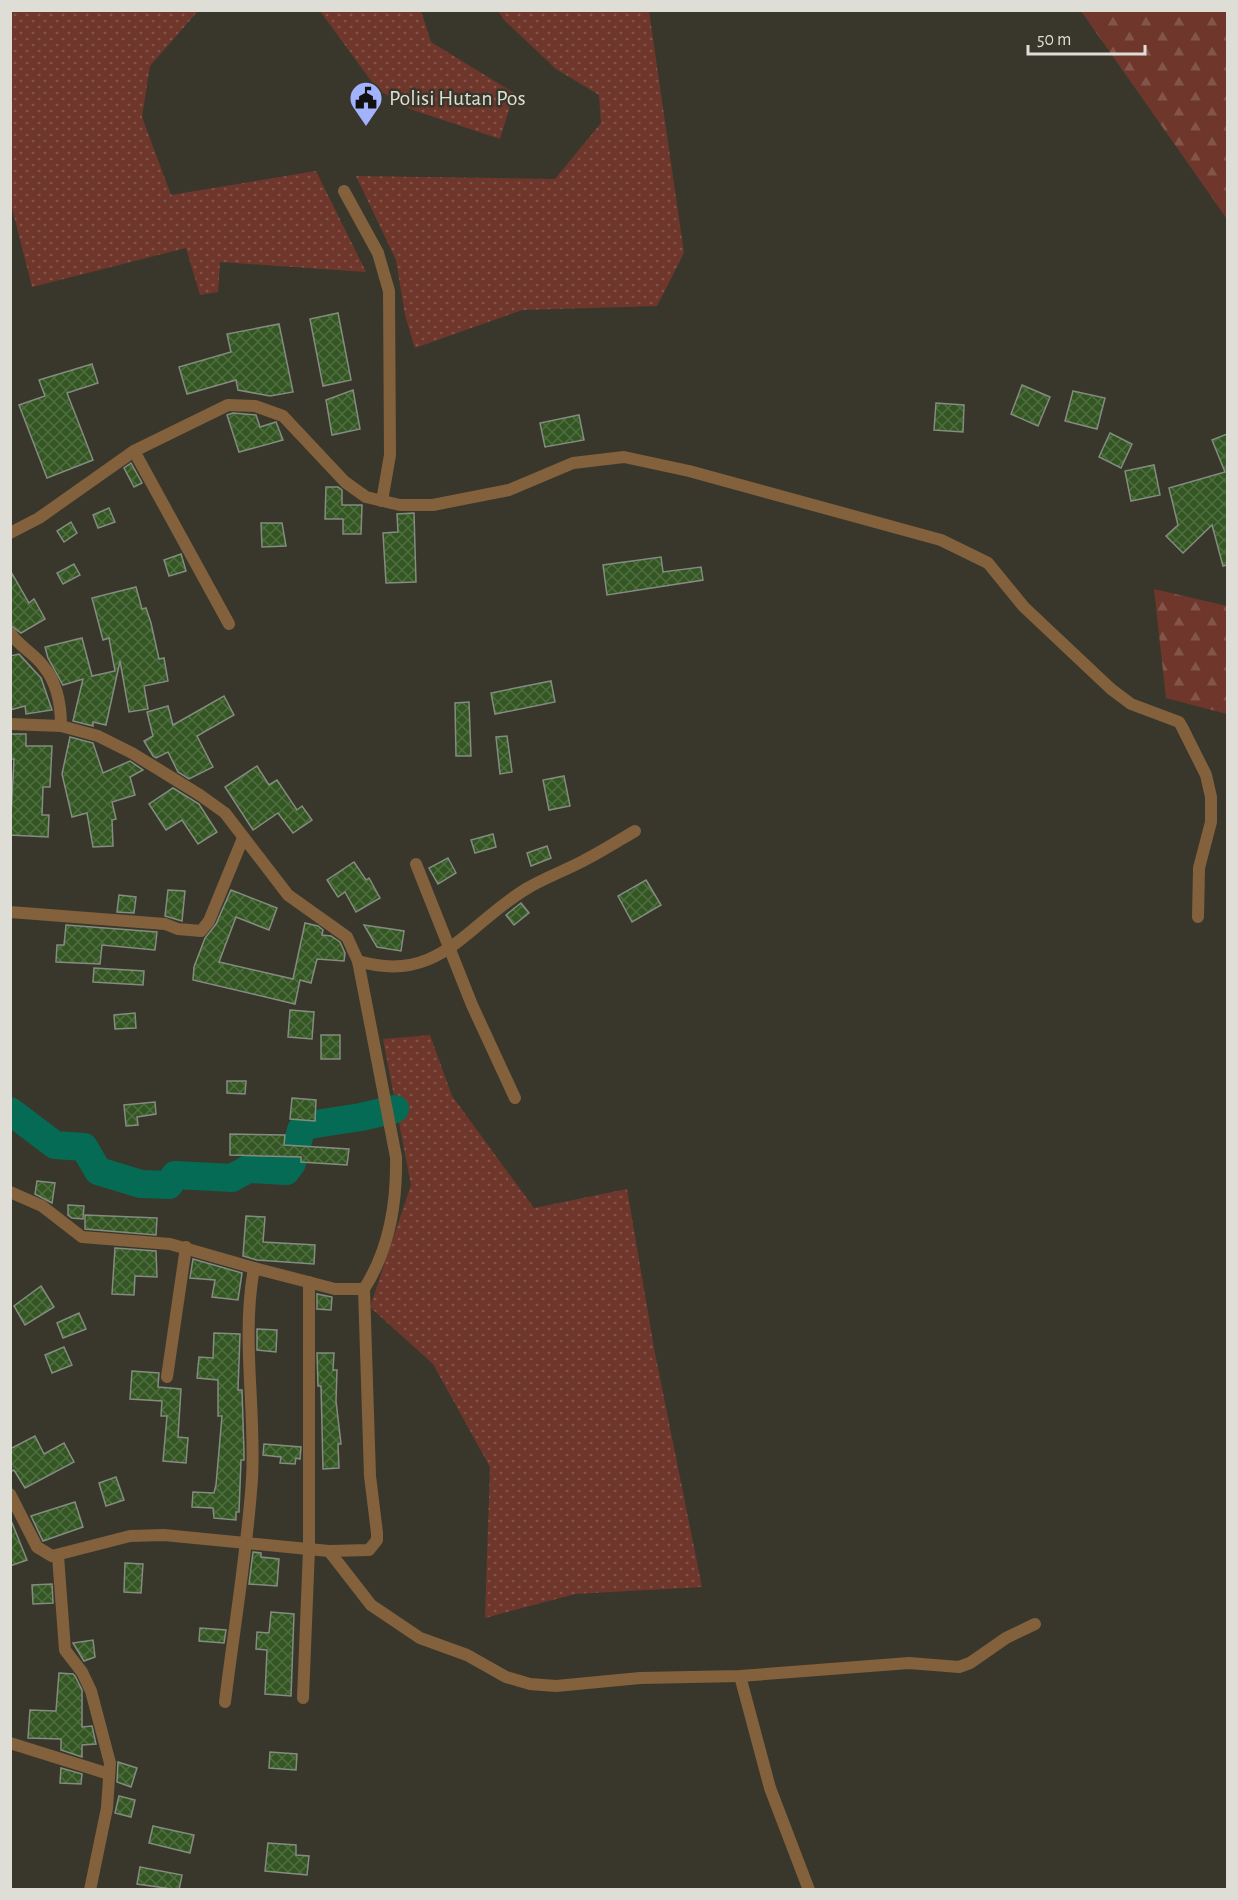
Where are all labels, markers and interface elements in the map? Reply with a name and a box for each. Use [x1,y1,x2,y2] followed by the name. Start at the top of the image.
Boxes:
[1028,18,1145,56] scale bar
[1037,31,1071,49] text: 50 m
[348,80,384,127] public building icon: Polisi Hutan Pos
[389,87,526,109] place label: Polisi Hutan Pos

